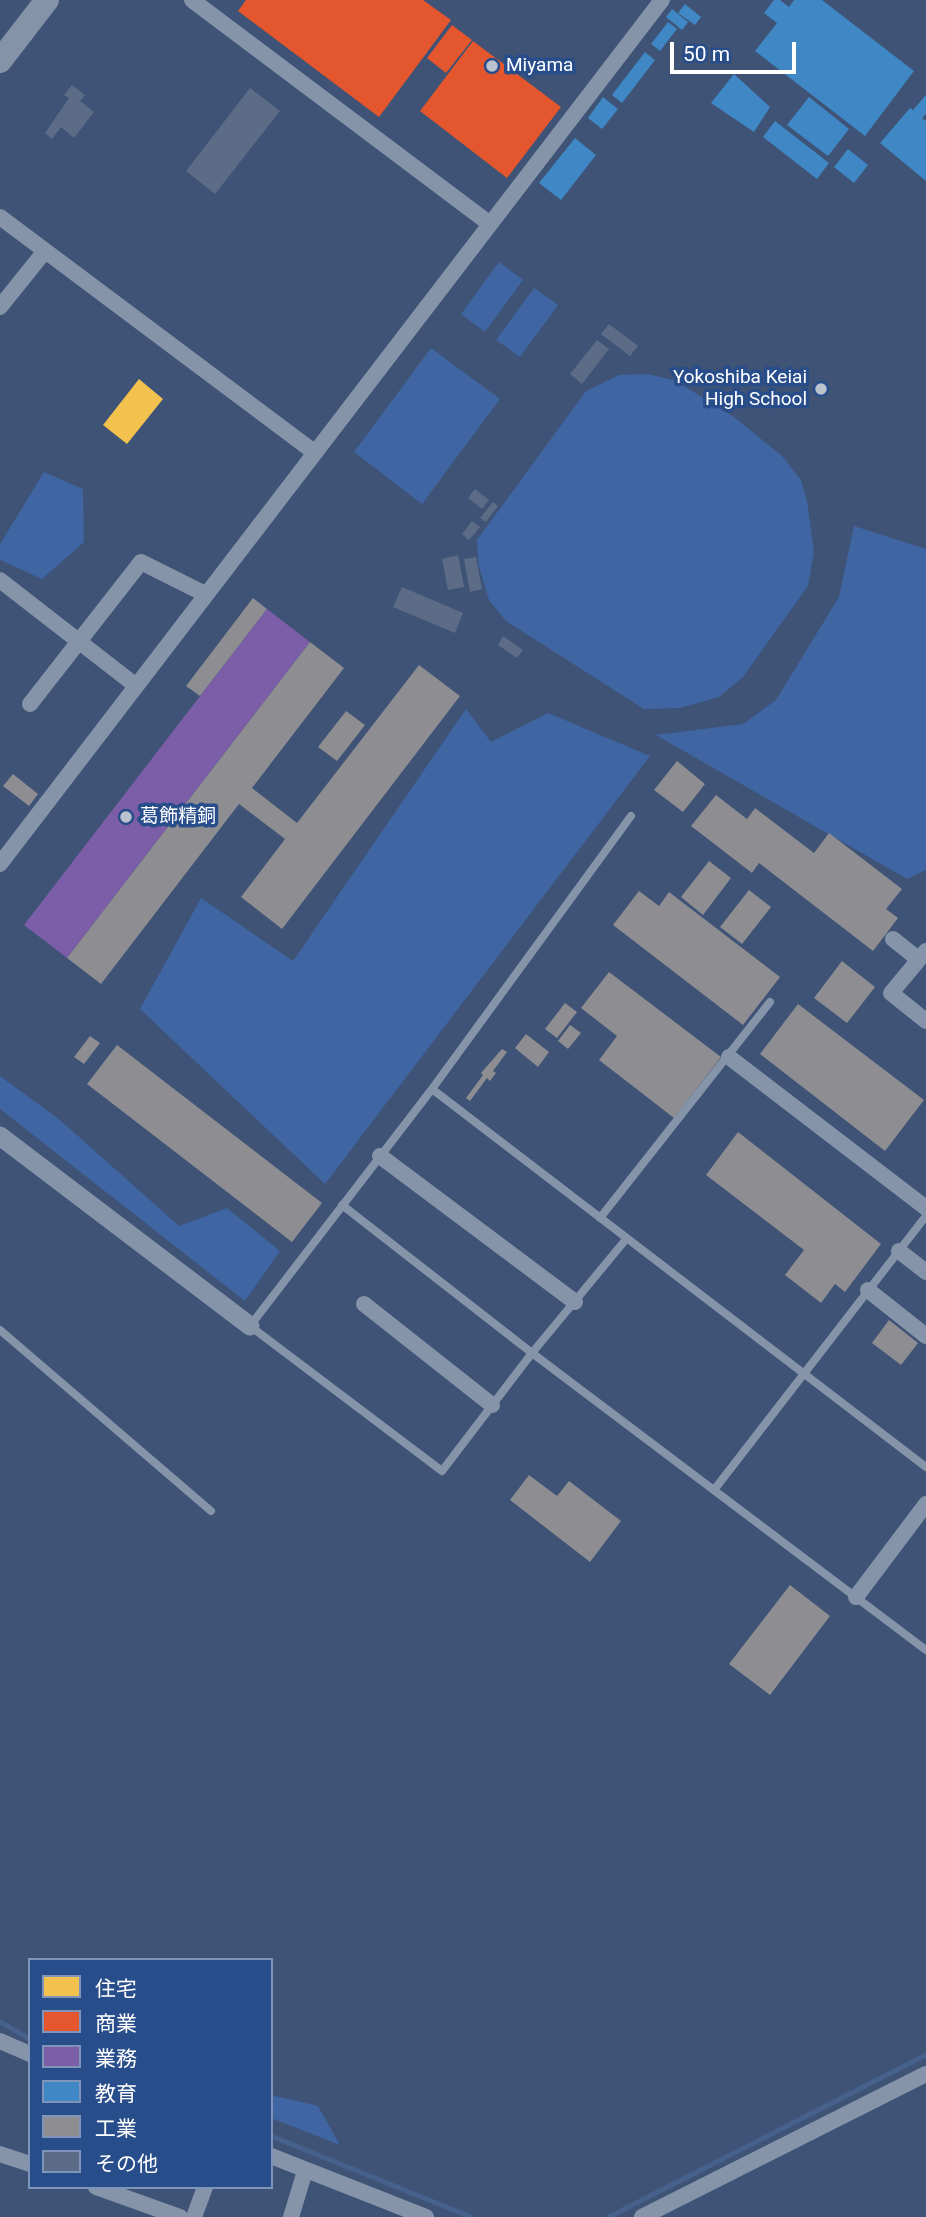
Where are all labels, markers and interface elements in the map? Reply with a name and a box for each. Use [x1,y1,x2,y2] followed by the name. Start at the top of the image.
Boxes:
[674,28,800,72] scale bar
[683,42,730,66] text: 50 m
[506,55,573,77] place label: Miyama
[484,58,500,74] marker: Miyama
[673,367,807,411] place label: Yokoshiba Keiai High School
[813,381,829,397] marker: Yokoshiba Keiai High School
[140,806,216,828] place label: 葛飾精銅
[118,809,134,825] marker: 葛飾精銅
[28,1958,273,2189] legend
[95,1977,137,2001] text: 住宅
[95,2012,137,2036] text: 商業
[95,2047,137,2071] text: 業務
[95,2082,137,2106] text: 教育
[95,2117,137,2141] text: 工業
[95,2152,158,2176] text: その他

